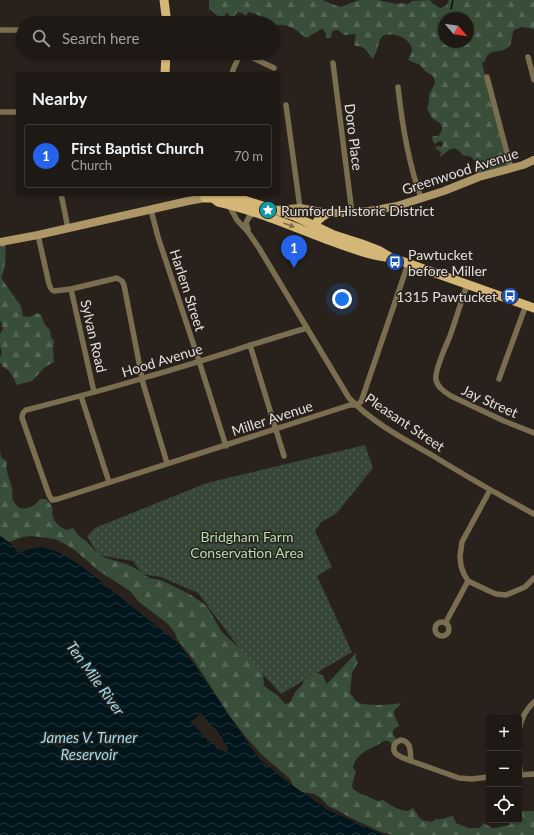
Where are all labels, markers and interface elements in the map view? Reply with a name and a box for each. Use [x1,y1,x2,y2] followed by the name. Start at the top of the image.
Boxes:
[438,12,474,48] north arrow
[16,16,280,60] search box
[30,27,52,49] icon: search
[62,29,139,47] text: Search here
[32,88,87,109] text: Nearby
[341,103,367,171] street label: Doro Place
[71,139,204,157] text: First Baptist Church
[400,144,520,198] street label: Greenwood Avenue
[42,148,50,164] text: 1
[234,148,263,164] text: 70 m
[71,157,112,173] text: Church
[258,200,278,220] place icon: Rumford Historic District
[281,202,434,219] place label: Rumford Historic District
[283,223,295,229] one-way arrow
[281,235,307,268] pin: 1
[408,246,487,279] place label: Pawtucket before Miller
[167,247,209,333] street label: Harlem Street
[385,252,405,272] bus stop icon: Pawtucket before Miller
[500,286,520,306] bus stop icon: 1315 Pawtucket
[396,288,497,305] place label: 1315 Pawtucket
[332,289,352,309] your location
[77,298,111,374] street label: Sylvan Road
[120,340,204,380] street label: Hood Avenue
[459,381,521,421] street label: Jay Street
[362,389,448,455] street label: Pleasant Street
[229,397,315,439] street label: Miller Avenue
[190,528,304,561] park label: Bridgham Farm Conservation Area
[63,638,129,719] water label: Ten Mile River
[486,715,522,823] map controls
[486,715,522,751] button: +
[40,728,138,763] water label: James V. Turner Reservoir
[486,751,522,787] button: −
[486,787,522,823] button: locate

